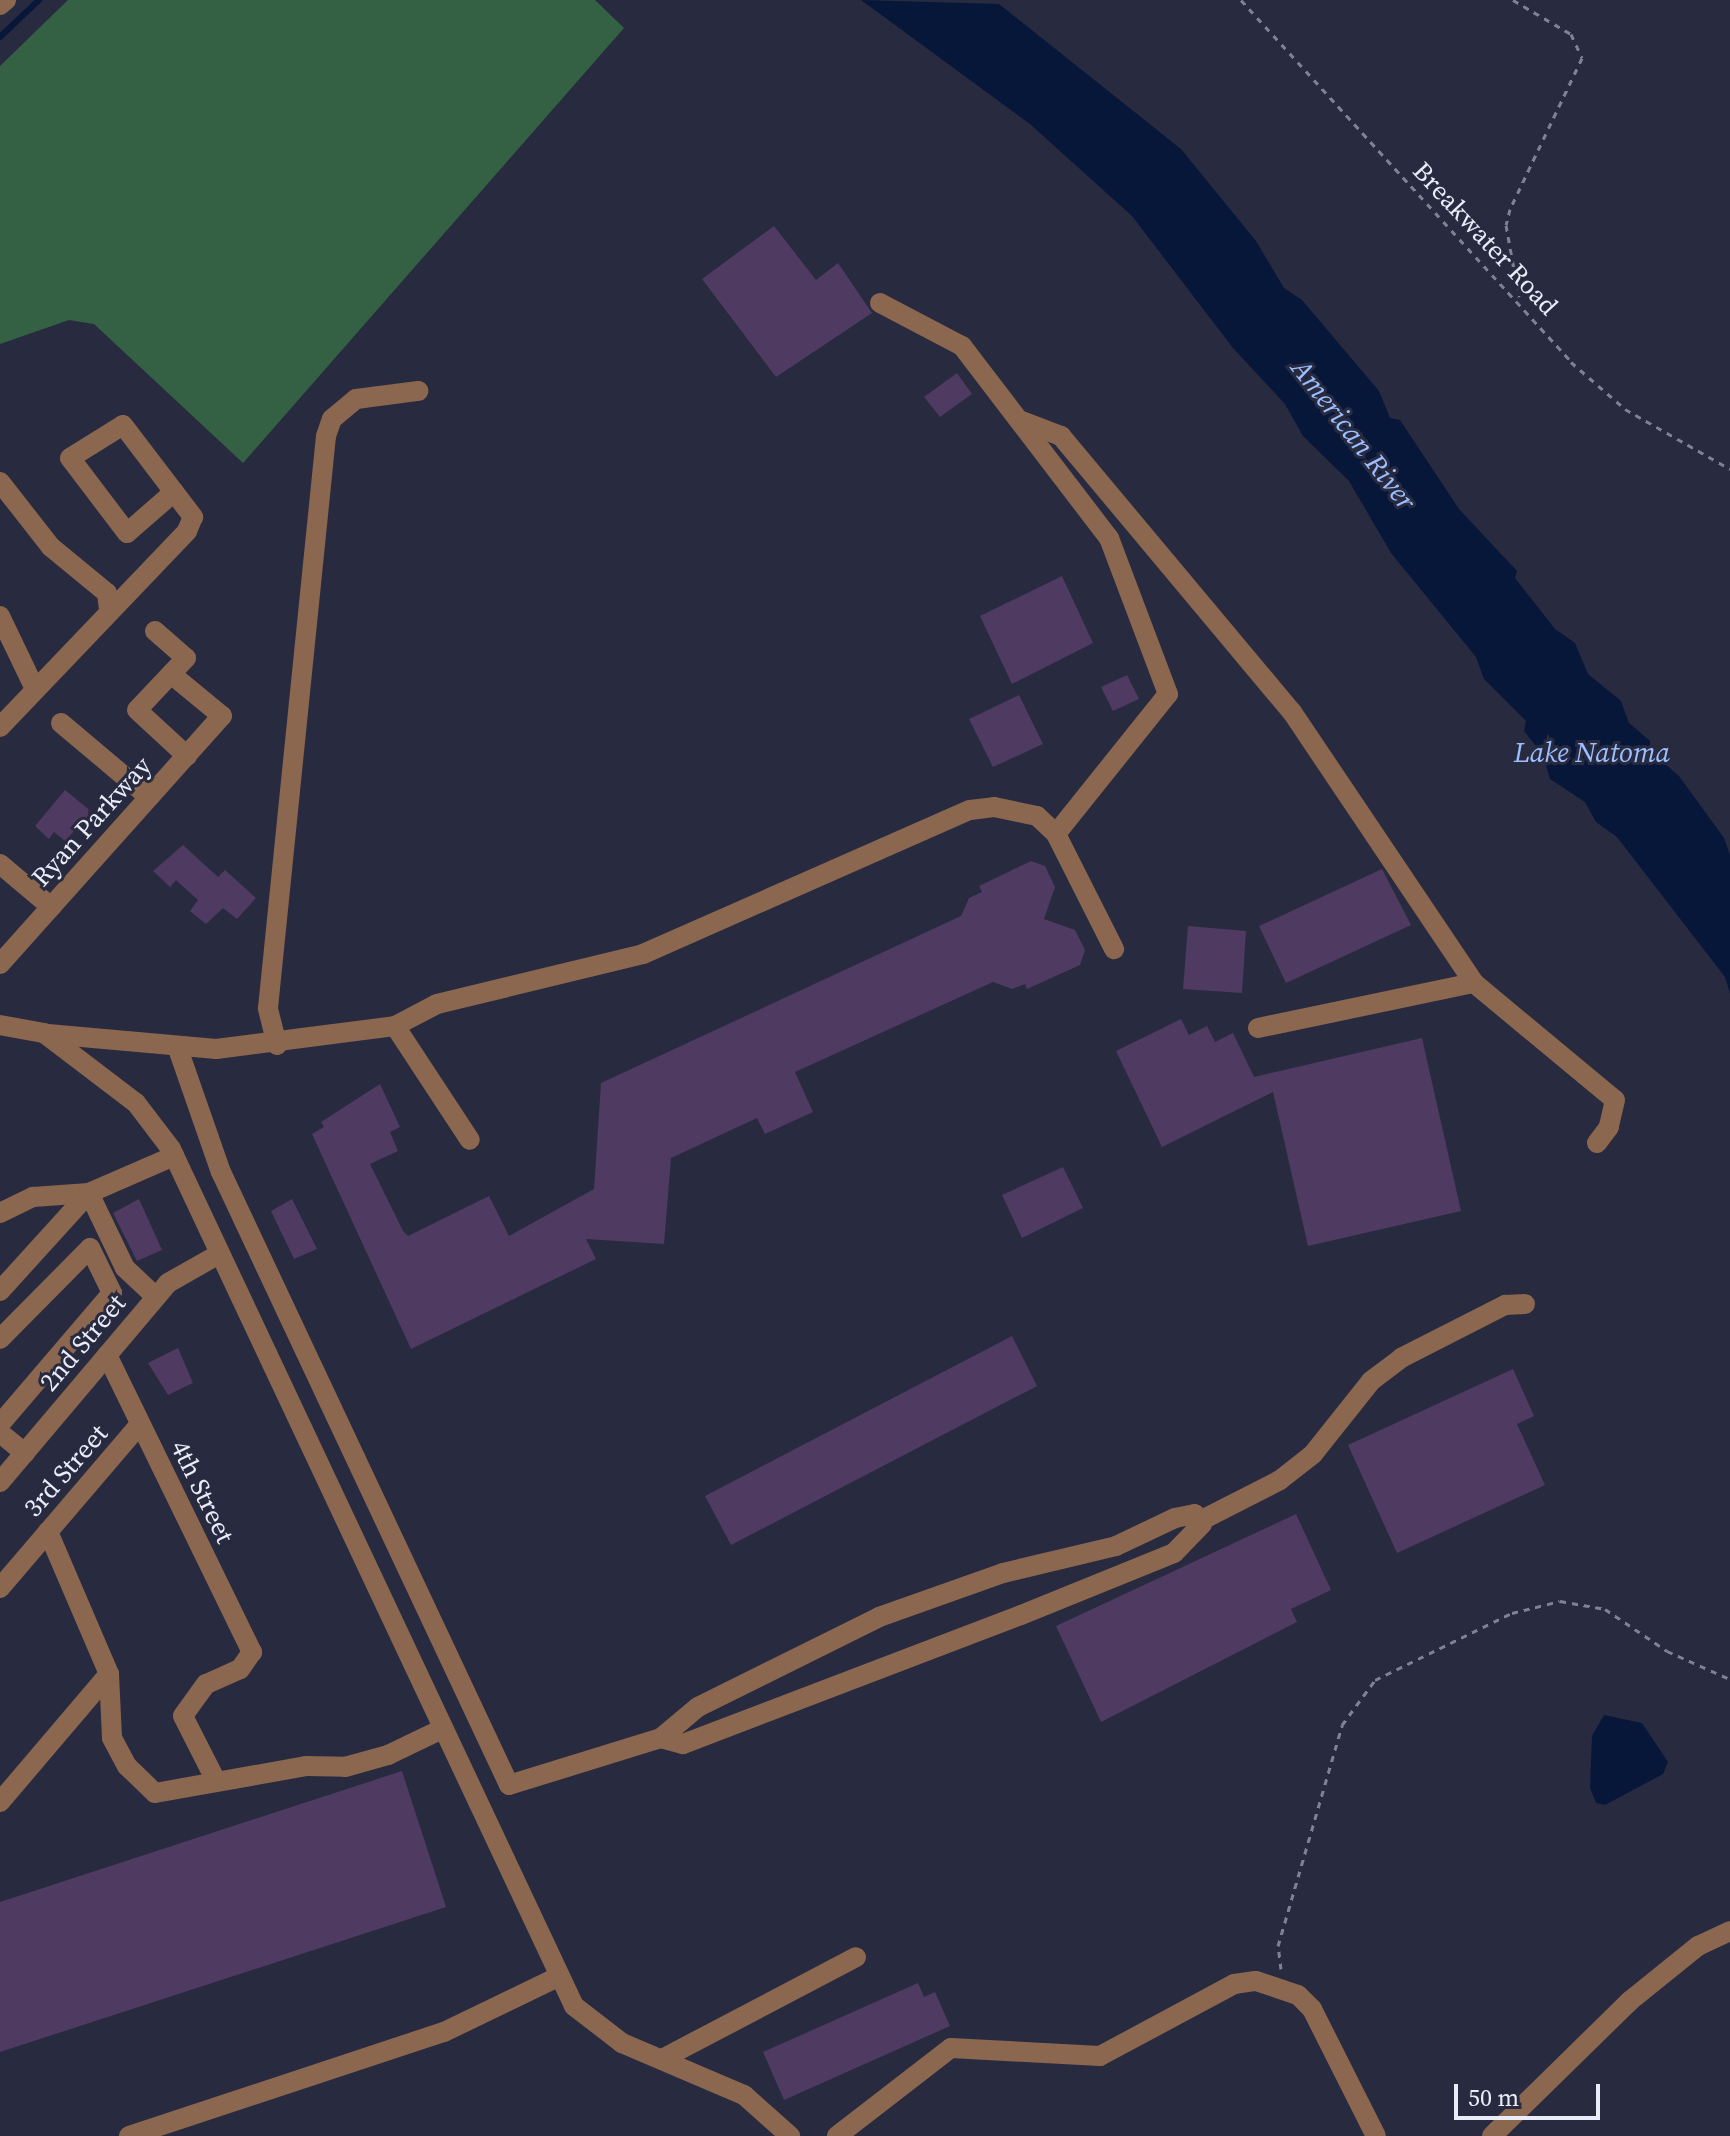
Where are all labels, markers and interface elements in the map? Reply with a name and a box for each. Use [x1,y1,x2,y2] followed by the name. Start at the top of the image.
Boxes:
[1406,156,1564,322] street label: Breakwater Road
[1285,352,1423,516] water label: American River
[1514,735,1670,769] water label: Lake Natoma
[26,751,158,893] street label: Ryan Parkway
[34,1288,132,1398] street label: 2nd Street
[18,1419,114,1523] street label: 3rd Street
[164,1436,240,1548] street label: 4th Street
[1458,2068,1604,2118] scale bar
[1468,2081,1519,2114] text: 50 m

